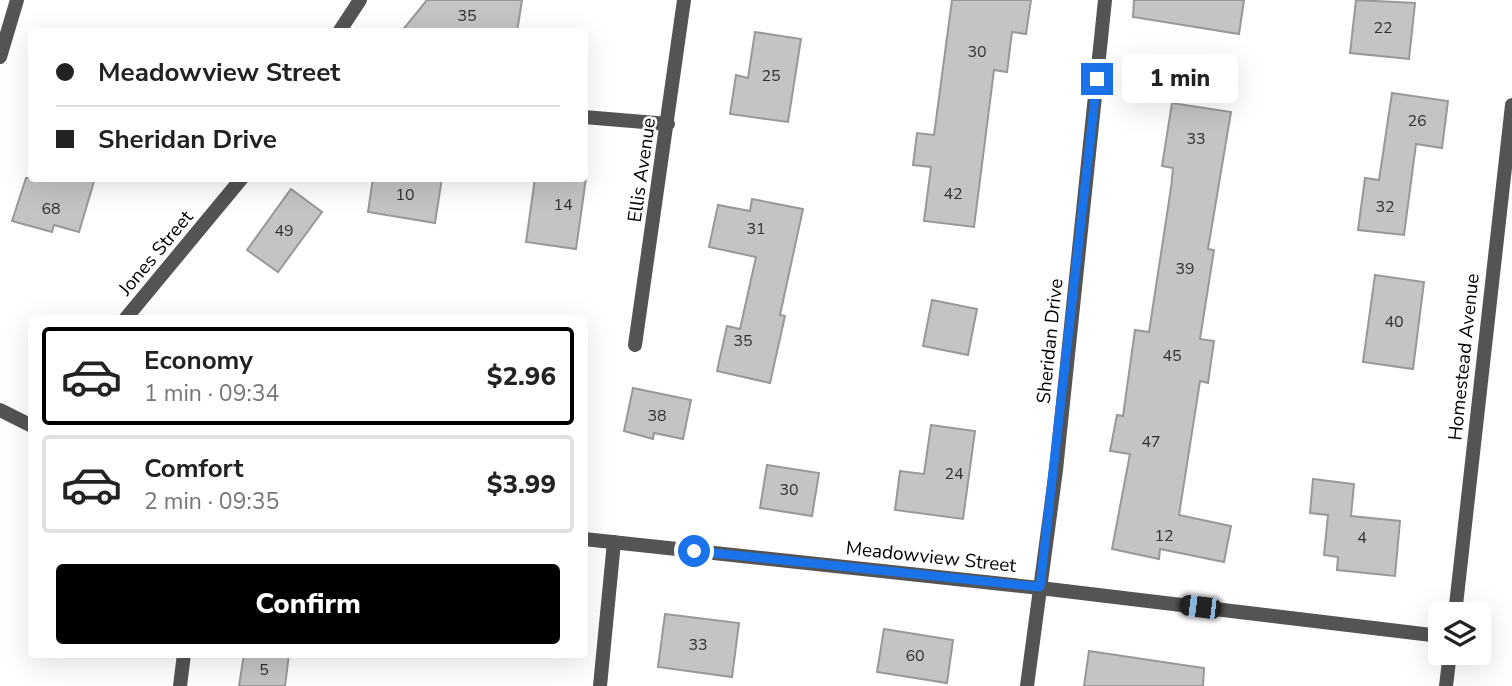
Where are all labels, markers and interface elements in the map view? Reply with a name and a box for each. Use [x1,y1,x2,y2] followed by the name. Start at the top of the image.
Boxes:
[457,5,477,27] house number: 35
[1373,17,1393,39] house number: 22
[967,41,987,63] house number: 30
[98,55,340,90] text: Meadowview Street
[1122,55,1237,104] callout: 1 min
[1081,63,1113,95] route end
[1150,63,1210,94] text: 1 min
[761,65,781,87] house number: 25
[1407,110,1427,132] house number: 26
[622,116,662,224] street label: Ellis Avenue
[98,122,277,157] text: Sheridan Drive
[1186,128,1206,150] house number: 33
[943,183,963,205] house number: 42
[395,184,415,206] house number: 10
[553,194,573,216] house number: 14
[1375,196,1395,218] house number: 32
[41,198,61,220] house number: 68
[112,205,199,302] street label: Jones Street
[746,218,766,240] house number: 31
[274,220,294,242] house number: 49
[1175,258,1195,280] house number: 39
[1442,272,1486,442] street label: Homestead Avenue
[1031,277,1069,405] street label: Sheridan Drive
[1384,311,1404,333] house number: 40
[733,330,753,352] house number: 35
[144,343,253,378] text: Economy
[60,345,123,408] icon: car
[1162,345,1182,367] house number: 45
[487,359,556,394] text: $2.96
[144,378,279,409] text: 1 min · 09:34
[647,405,667,427] house number: 38
[1141,431,1161,453] house number: 47
[144,451,244,486] text: Comfort
[60,453,123,516] icon: car
[944,463,964,485] house number: 24
[487,467,556,502] text: $3.99
[779,479,799,501] house number: 30
[144,486,279,517] text: 2 min · 09:35
[1154,525,1174,547] house number: 12
[1357,527,1367,549] house number: 4
[678,535,710,567] route start
[845,535,1018,579] street label: Meadowview Street
[56,564,560,644] button: Confirm
[1178,594,1223,620] car
[1428,602,1491,665] map controls
[1428,602,1491,665] button: layers
[688,634,708,656] house number: 33
[905,645,925,667] house number: 60
[259,659,269,681] house number: 5

